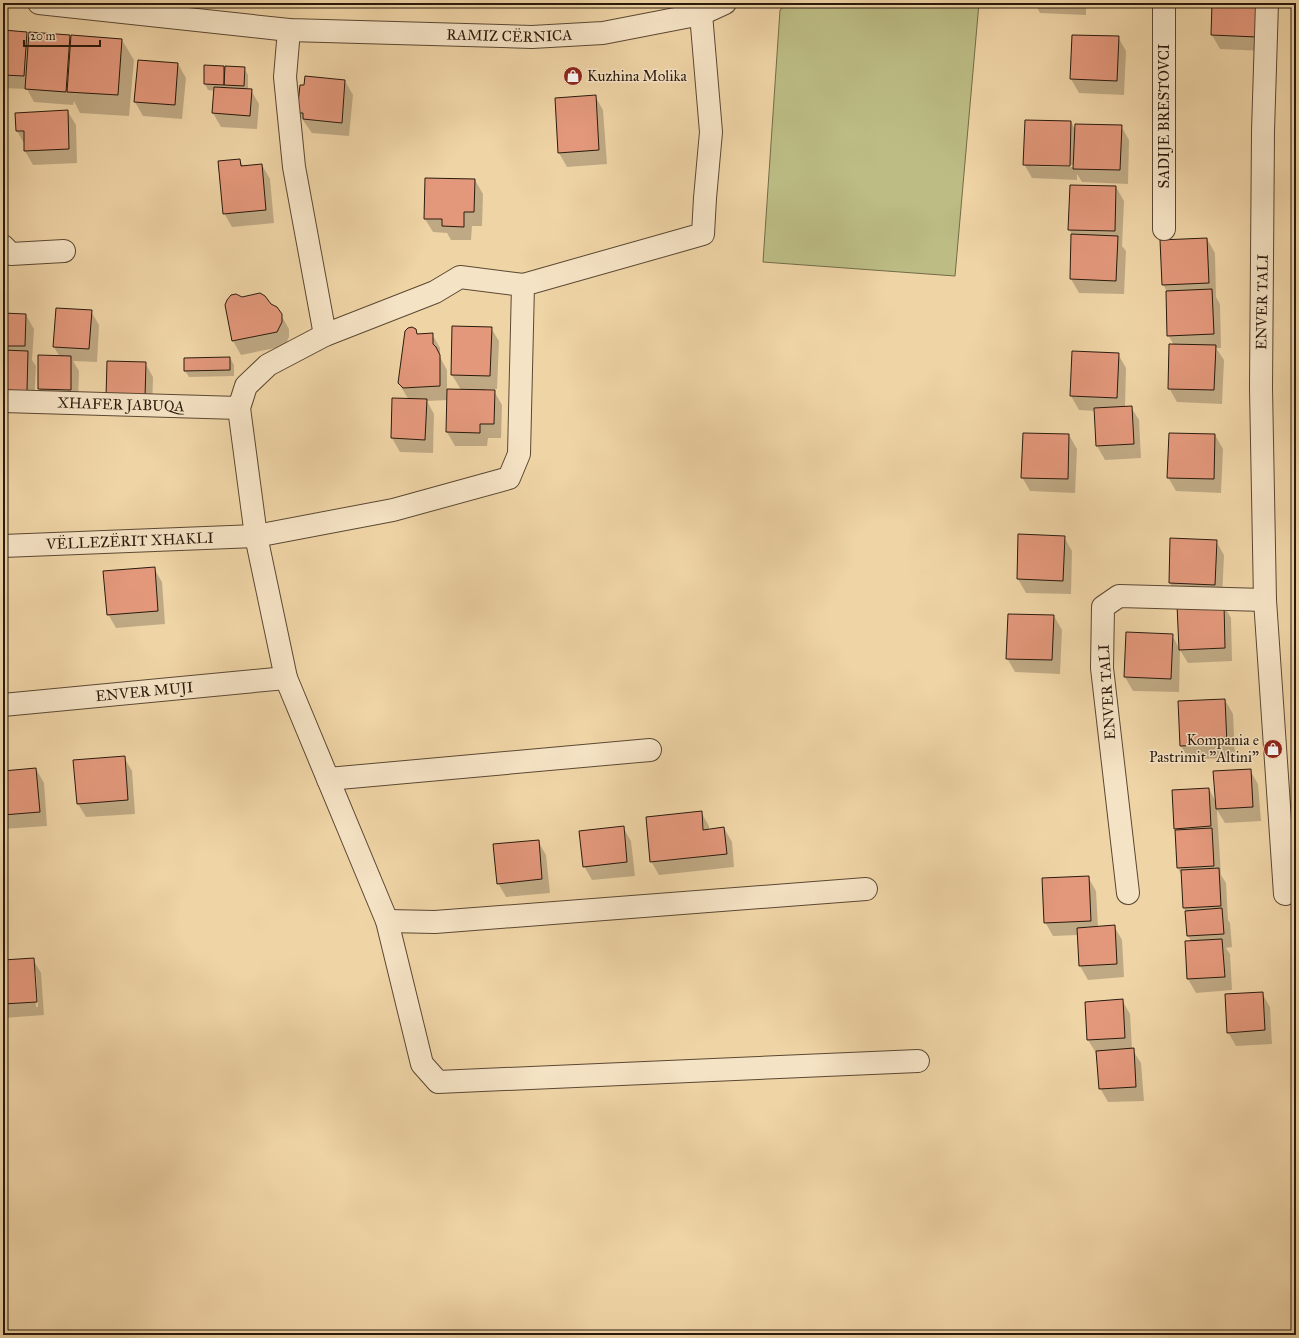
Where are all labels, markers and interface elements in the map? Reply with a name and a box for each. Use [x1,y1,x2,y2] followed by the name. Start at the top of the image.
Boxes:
[24,22,100,48] scale bar
[446,26,573,46] street label: RAMIZ CËRNICA
[30,29,56,43] text: 20 m
[1155,44,1174,188] street label: SADIJE BRESTOVCI
[562,65,584,87] shop icon: Kuzhina Molika
[587,67,687,85] place label: Kuzhina Molika
[1252,254,1272,350] street label: ENVER TALI
[57,394,185,415] street label: XHAFER JABUQA
[45,529,214,553] street label: VËLLEZËRIT XHAKLI
[1095,643,1119,741] street label: ENVER TALI
[95,678,194,705] street label: ENVER MUJI
[1149,731,1259,766] place label: Kompania e Pastrimit "Altini"
[1262,738,1284,760] shop icon: Kompania e Pastrimit "Altini"

